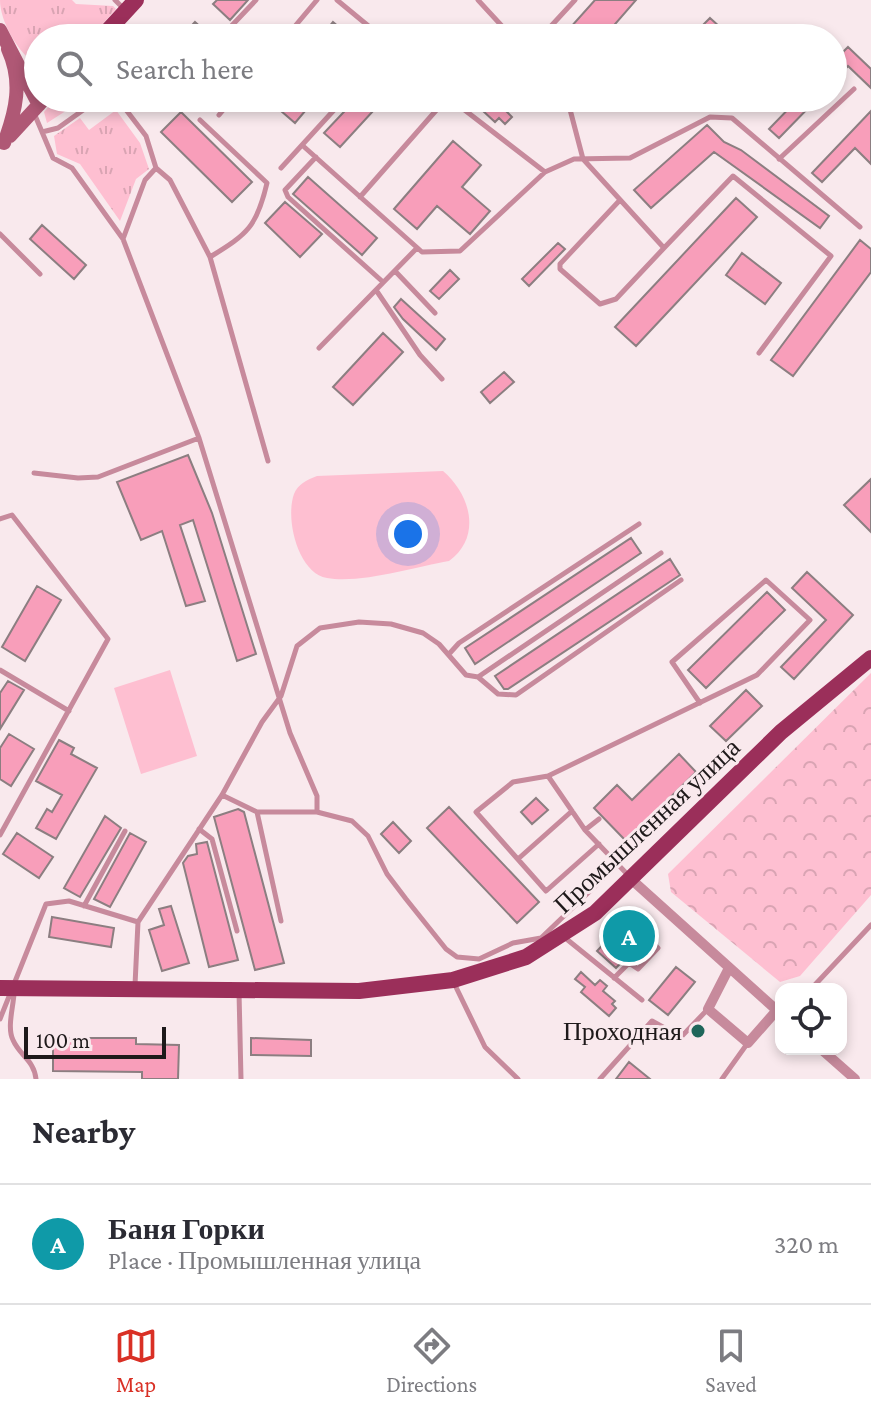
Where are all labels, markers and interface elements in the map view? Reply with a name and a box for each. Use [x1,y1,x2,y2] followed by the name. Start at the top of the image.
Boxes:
[24,24,847,112] search box
[52,46,96,90] icon: search
[116,52,254,85] text: Search here
[388,514,428,554] your location
[548,732,746,920] street label: Промышленная улица
[603,906,655,966] pin: A
[775,983,847,1055] map controls
[775,983,847,1055] button: locate
[563,1017,682,1046] place label: Проходная
[689,1022,707,1040] marker: Проходная
[24,1023,166,1059] scale bar
[36,1028,90,1053] text: 100 m
[32,1113,135,1150] text: Nearby
[108,1212,265,1245] text: Баня Горки
[50,1230,66,1259] text: A
[774,1230,839,1259] text: 320 m
[108,1246,421,1275] text: Place · Промышленная улица
[114,1324,158,1397] tab: Map
[386,1324,477,1397] tab: Directions
[705,1324,757,1397] tab: Saved

